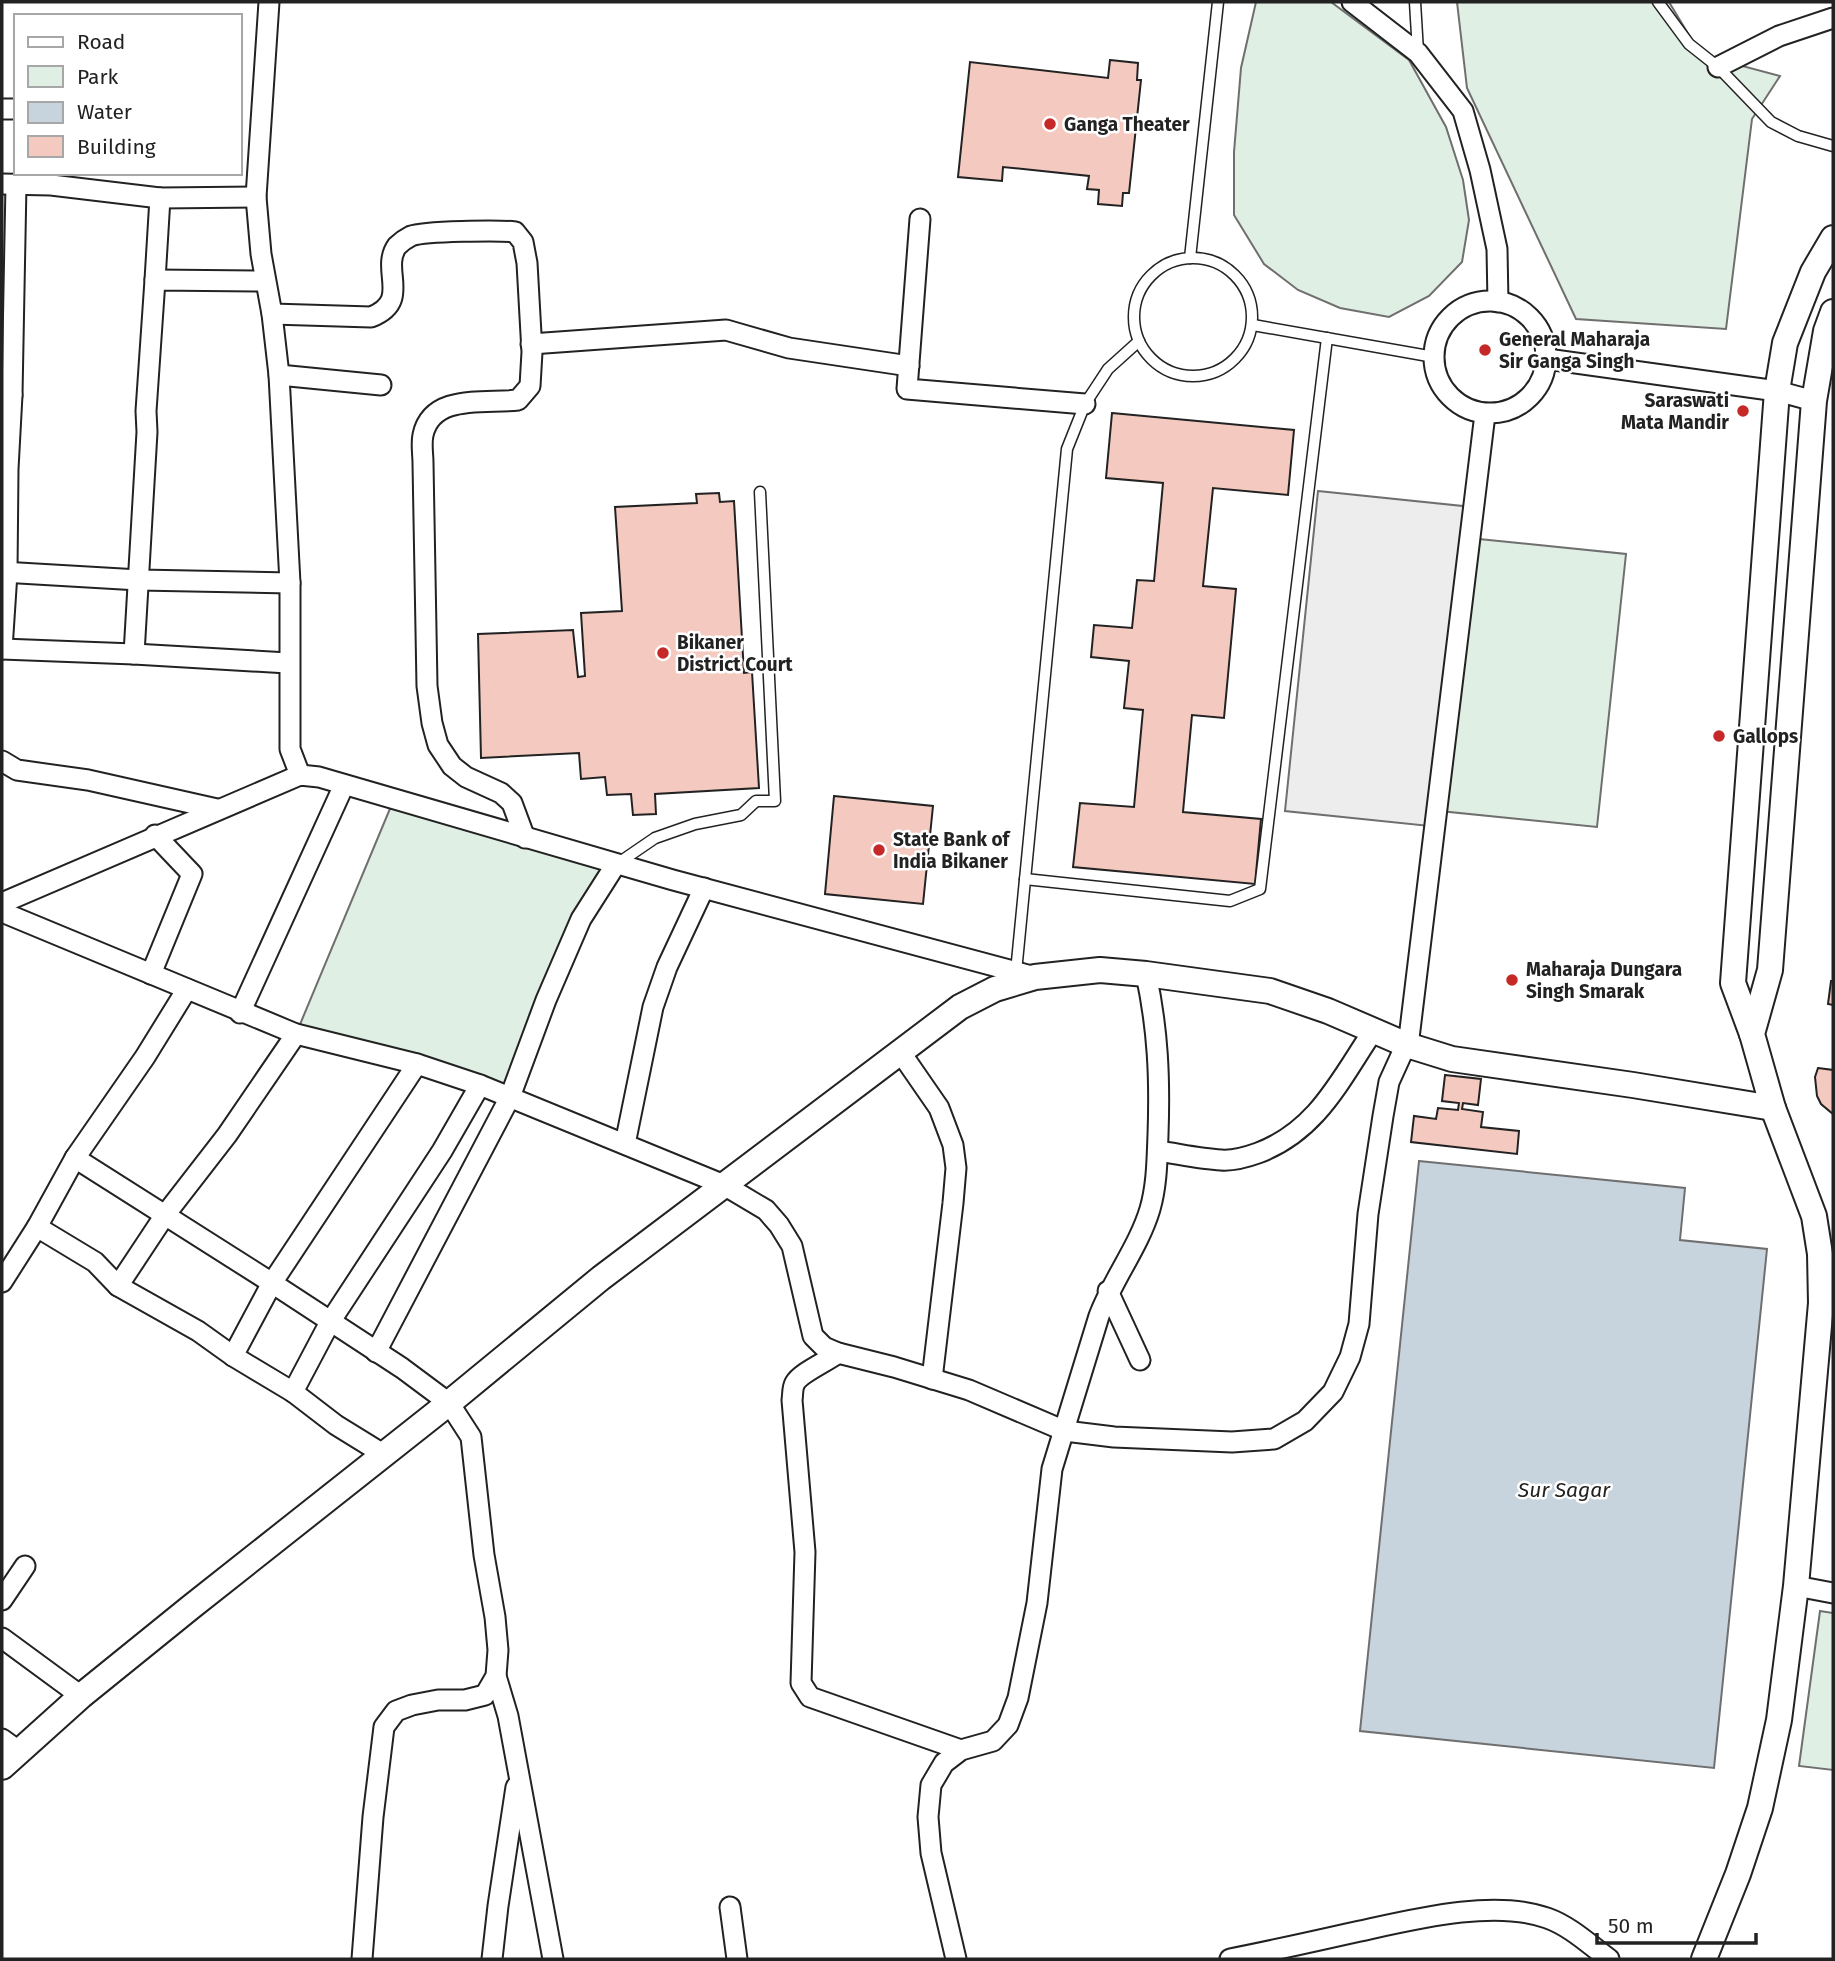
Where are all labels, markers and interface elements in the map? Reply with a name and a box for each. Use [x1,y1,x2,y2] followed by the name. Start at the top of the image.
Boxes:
[14,14,242,175] legend
[77,29,125,55] text: Road
[77,64,119,90] text: Park
[77,99,132,125] text: Water
[1064,113,1190,136] place label: Ganga Theater
[1042,116,1058,132] marker: Ganga Theater
[77,134,156,160] text: Building
[1499,328,1650,373] place label: General Maharaja Sir Ganga Singh
[1477,342,1493,358] marker: General Maharaja Sir Ganga Singh
[1621,389,1729,434] place label: Saraswati Mata Mandir
[1735,403,1751,419] marker: Saraswati Mata Mandir
[677,631,793,676] place label: Bikaner District Court
[655,645,671,661] marker: Bikaner District Court
[1733,725,1798,748] place label: Gallops
[1711,728,1727,744] marker: Gallops
[893,828,1012,873] place label: State Bank of India Bikaner
[871,842,887,858] marker: State Bank of India Bikaner
[1526,958,1682,1003] place label: Maharaja Dungara Singh Smarak
[1504,972,1520,988] marker: Maharaja Dungara Singh Smarak
[1517,1477,1611,1503] water label: Sur Sagar
[1597,1902,1756,1946] scale bar
[1608,1913,1654,1939] text: 50 m

